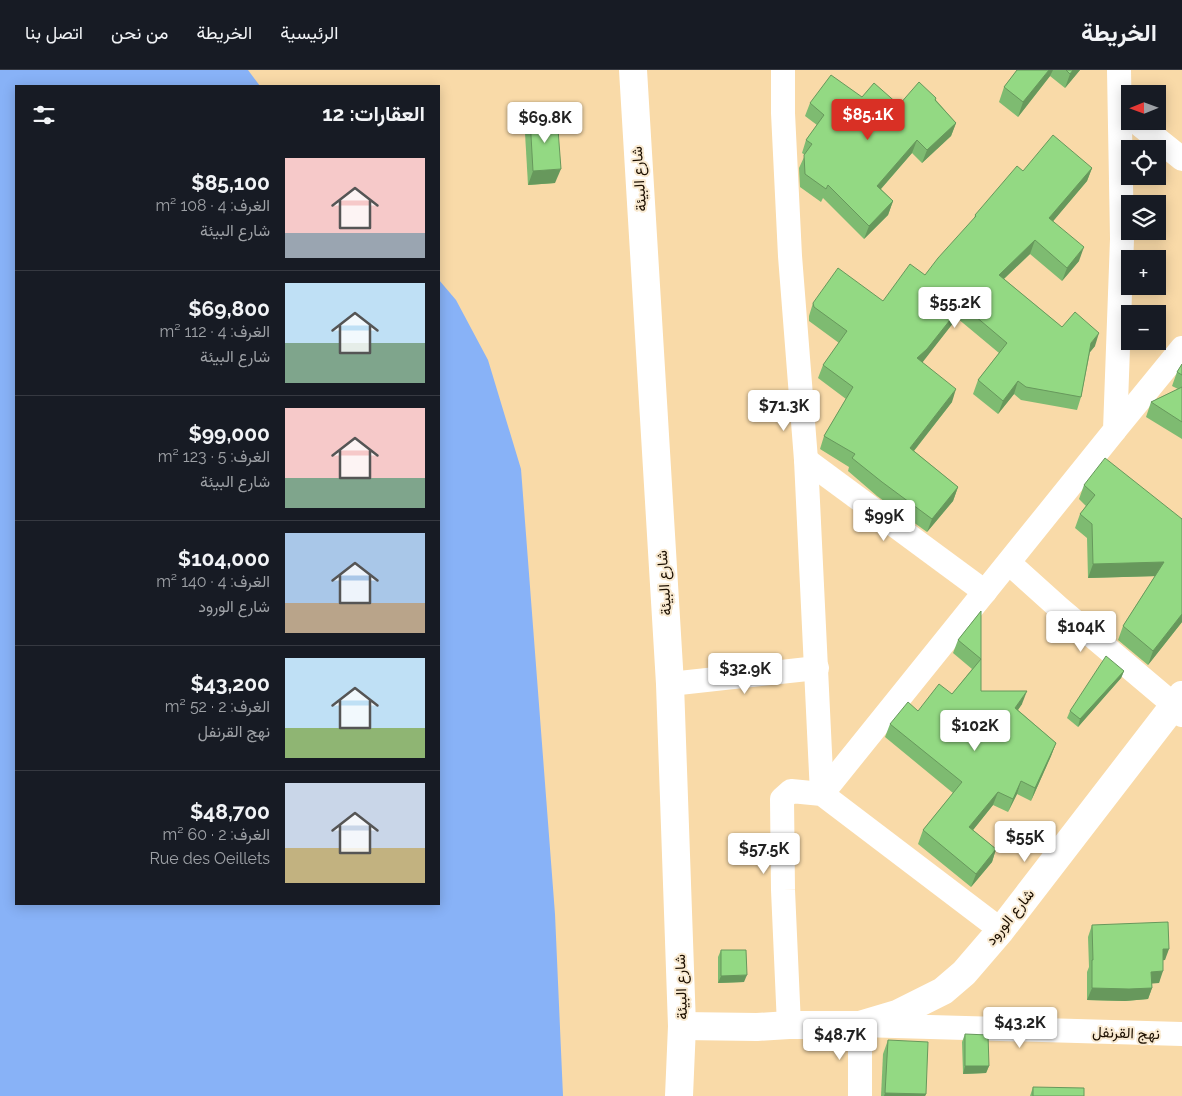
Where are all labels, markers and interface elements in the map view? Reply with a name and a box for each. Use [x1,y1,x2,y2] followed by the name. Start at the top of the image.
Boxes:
[1081,18,1157,47] text: الخريطة
[25,22,83,43] text: اتصل بنا
[111,22,168,43] text: من نحن
[196,22,252,43] text: الخريطة
[280,22,338,43] text: الرئيسية
[1121,85,1166,130] north arrow
[1121,85,1166,350] map controls
[827,98,909,141] pin: $85.1K
[30,101,58,129] icon: filters
[322,101,425,126] text: العقارات: 12
[504,102,586,144] pin: $69.8K
[843,105,893,124] text: $85.1K
[518,108,572,127] text: $69.8K
[1121,140,1166,185] button: locate
[628,145,652,212] street label: شارع البيئة
[191,170,270,195] text: $85,100
[325,178,385,238] icon: home
[1121,195,1166,240] button: layers
[155,196,270,215] text: الغرف: 4 · 108 m²
[200,221,270,240] text: شارع البيئة
[1121,250,1166,295] button: +
[914,286,996,329] pin: $55.2K
[929,293,981,312] text: $55.2K
[188,296,270,321] text: $69,800
[325,303,385,363] icon: home
[1121,305,1166,350] button: −
[159,322,270,341] text: الغرف: 4 · 112 m²
[200,347,270,366] text: شارع البيئة
[743,390,825,432] pin: $71.3K
[759,396,809,415] text: $71.3K
[188,421,270,446] text: $99,000
[325,428,385,488] icon: home
[158,447,270,466] text: الغرف: 5 · 123 m²
[200,472,270,491] text: شارع البيئة
[854,500,914,542] pin: $99K
[864,506,904,525] text: $99K
[178,546,270,571] text: $104,000
[653,549,677,616] street label: شارع البيئة
[325,553,385,613] icon: home
[156,572,270,591] text: الغرف: 4 · 140 m²
[198,597,270,616] text: شارع الورود
[1046,610,1116,653] pin: $104K
[1057,617,1105,636] text: $104K
[704,652,786,695] pin: $32.9K
[719,659,771,678] text: $32.9K
[190,671,270,696] text: $43,200
[325,678,385,738] icon: home
[165,697,270,716] text: الغرف: 2 · 52 m²
[940,710,1010,752] pin: $102K
[951,716,999,735] text: $102K
[198,722,270,741] text: نهج القرنفل
[190,799,270,824] text: $48,700
[325,803,385,863] icon: home
[995,820,1055,863] pin: $55K
[162,825,270,844] text: الغرف: 2 · 60 m²
[1006,827,1044,846] text: $55K
[723,832,805,875] pin: $57.5K
[739,839,789,858] text: $57.5K
[150,849,270,868] text: Rue des Oeillets
[982,885,1040,950] street label: شارع الورود
[671,954,693,1020] street label: شارع البيئة
[979,1006,1061,1049] pin: $43.2K
[994,1013,1046,1032] text: $43.2K
[799,1018,881,1061] pin: $48.7K
[1092,1023,1160,1045] street label: نهج القرنفل
[814,1025,866,1044] text: $48.7K

